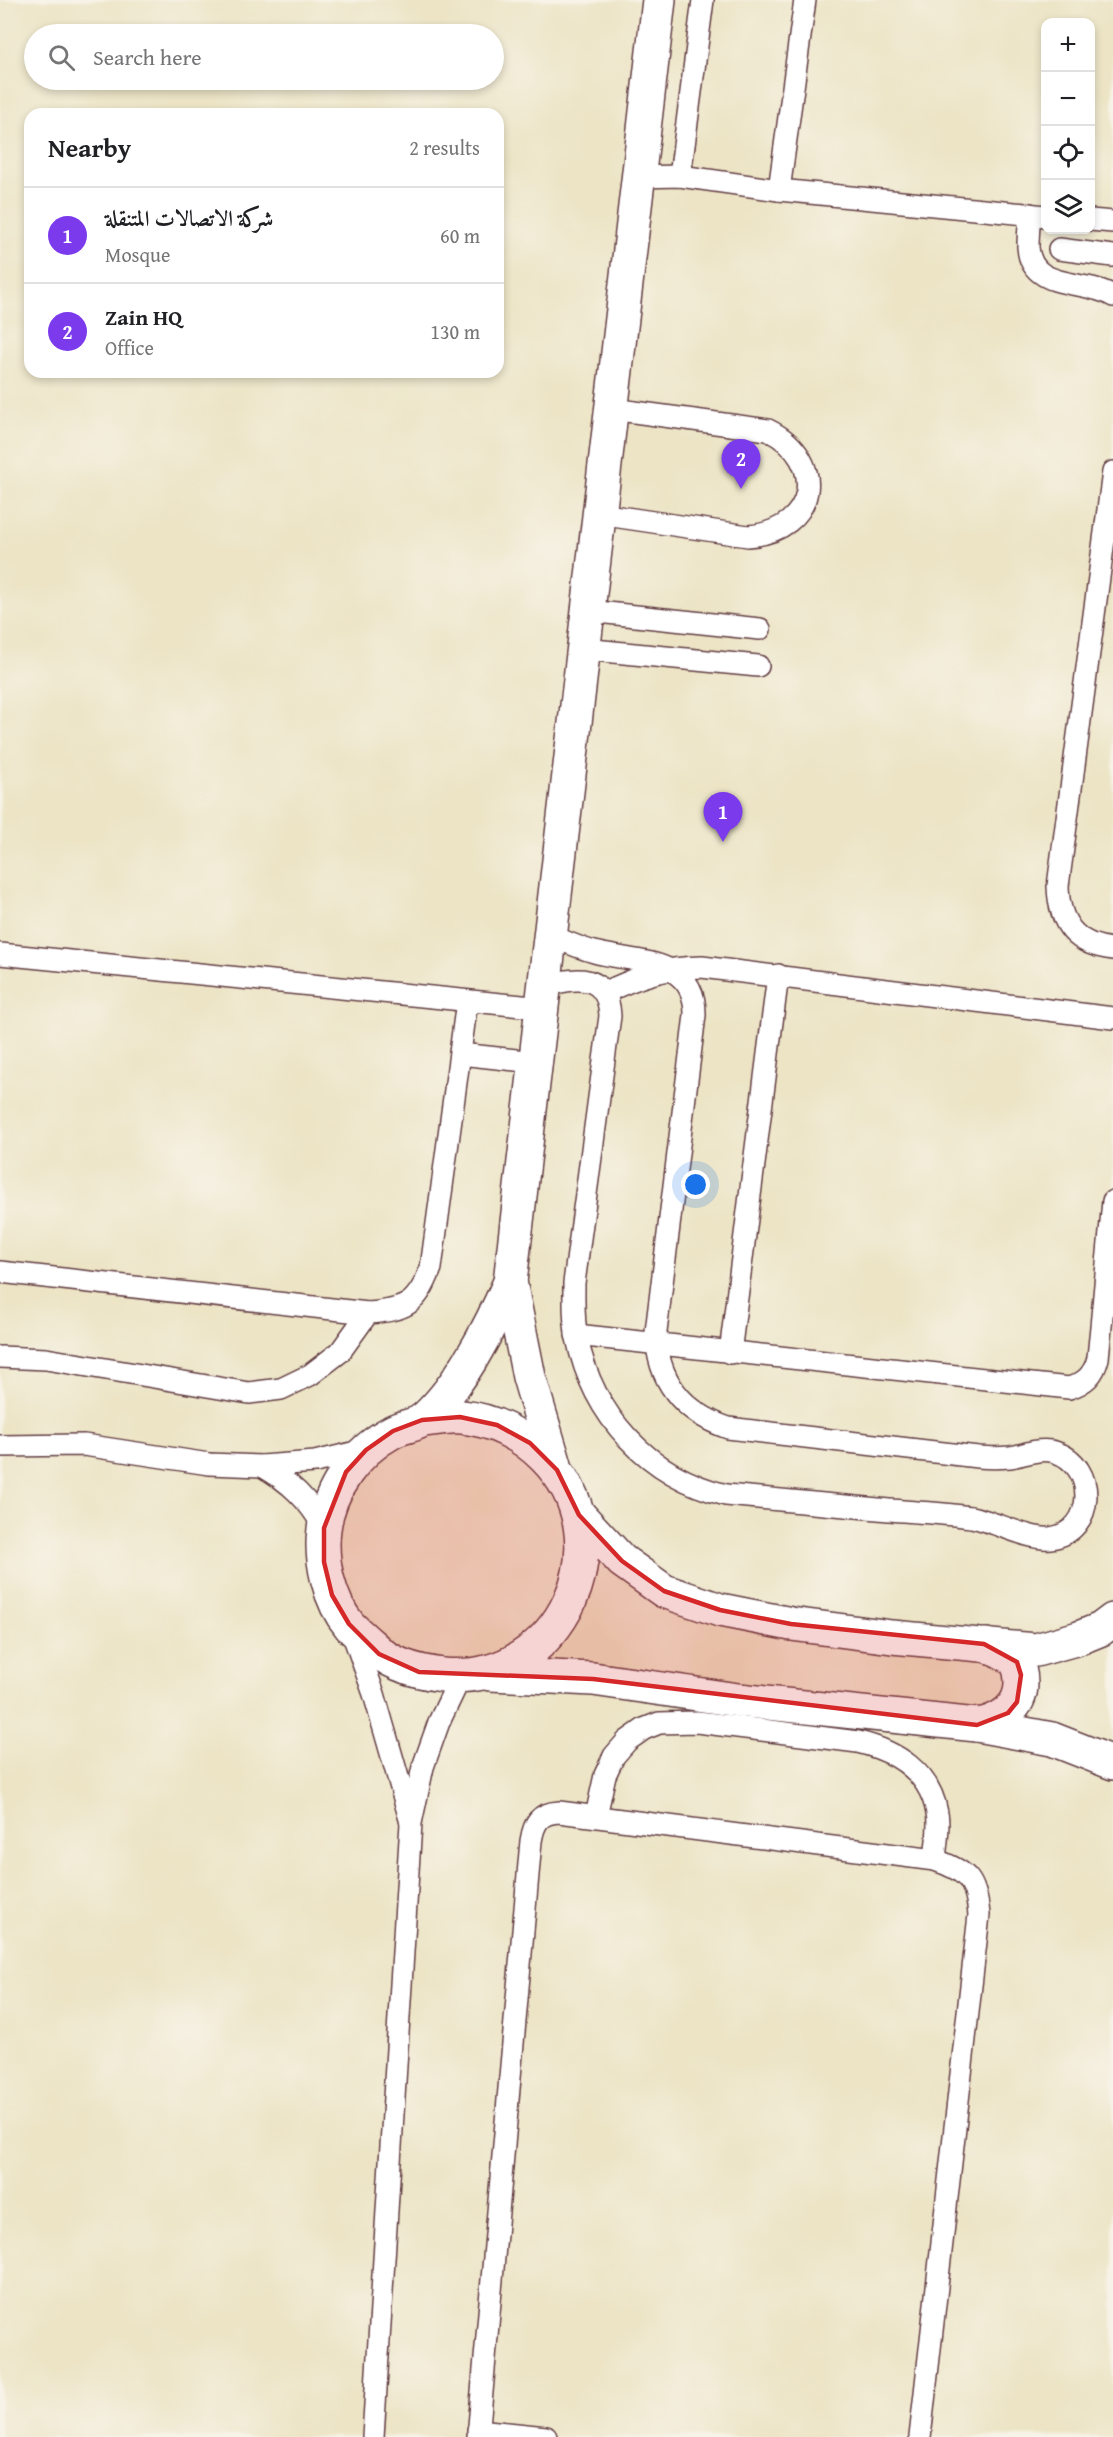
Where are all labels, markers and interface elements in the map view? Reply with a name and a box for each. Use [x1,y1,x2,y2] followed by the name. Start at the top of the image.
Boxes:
[1041,18,1095,234] map controls
[1041,18,1095,72] button: +
[24,24,504,90] search box
[45,41,78,74] icon: search
[93,41,202,73] text: Search here
[1041,72,1095,126] button: −
[1041,126,1095,180] button: locate
[48,128,131,167] text: Nearby
[409,133,480,162] text: 2 results
[1041,180,1095,234] button: layers
[105,202,273,234] text: شركة الاتصالات المتنقلة
[62,221,73,250] text: 1
[440,221,480,250] text: 60 m
[105,240,170,269] text: Mosque
[105,301,182,333] text: Zain HQ
[62,317,73,346] text: 2
[430,317,480,346] text: 130 m
[105,333,154,362] text: Office
[722,440,760,489] pin: 2
[704,792,742,842] pin: 1
[681,1170,710,1199] your location

